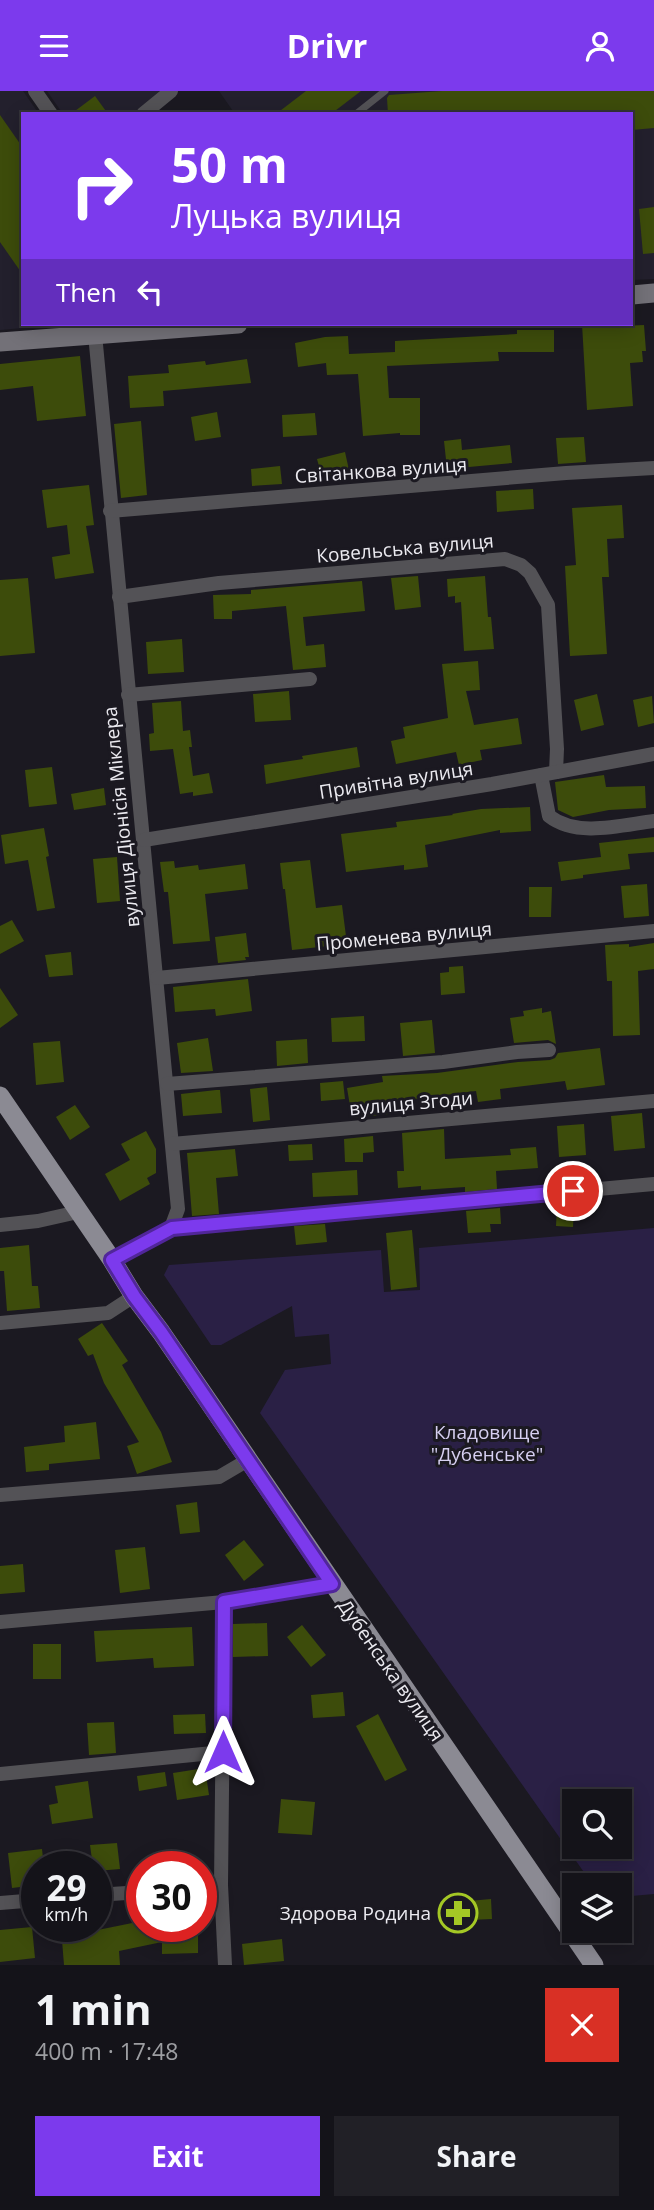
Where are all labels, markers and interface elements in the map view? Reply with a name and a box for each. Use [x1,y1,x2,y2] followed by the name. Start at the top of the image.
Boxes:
[287,24,367,67] text: Drivr
[35,27,73,65] icon: menu
[581,27,619,65] icon: person
[171,131,288,197] text: 50 m
[56,140,147,231] icon: right
[171,194,402,237] text: Луцька вулиця
[131,273,169,311] icon: left
[56,274,117,310] text: Then
[294,451,468,489] street label: Світанкова вулиця
[315,527,495,569] street label: Ковельська вулиця
[96,705,146,929] street label: вулиця Діонісія Міклера
[317,755,475,805] street label: Привітна вулиця
[315,915,493,957] street label: Променева вулиця
[348,1085,474,1121] street label: вулиця Згоди
[543,1161,603,1221] pin
[554,1172,592,1210] icon: arrive
[431,1419,543,1467] park label: Кладовище "Дубенське"
[332,1594,450,1746] street label: Дубенська вулиця
[186,1715,260,1789] position arrow
[562,1789,632,1943] map controls
[562,1789,632,1859] button: search
[126,1851,217,1942] speed limit sign: 30
[46,1864,87,1911] text: 29
[562,1873,632,1943] button: layers
[437,1892,479,1934] pharmacy icon: Здорова Родина
[280,1900,431,1926] place label: Здорова Родина
[45,1902,88,1926] text: km/h
[35,1980,152,2037] text: 1 min
[545,1988,619,2062] button: close
[35,2035,178,2067] text: 400 m · 17:48
[35,2116,320,2196] button: Exit
[334,2116,619,2196] button: Share

